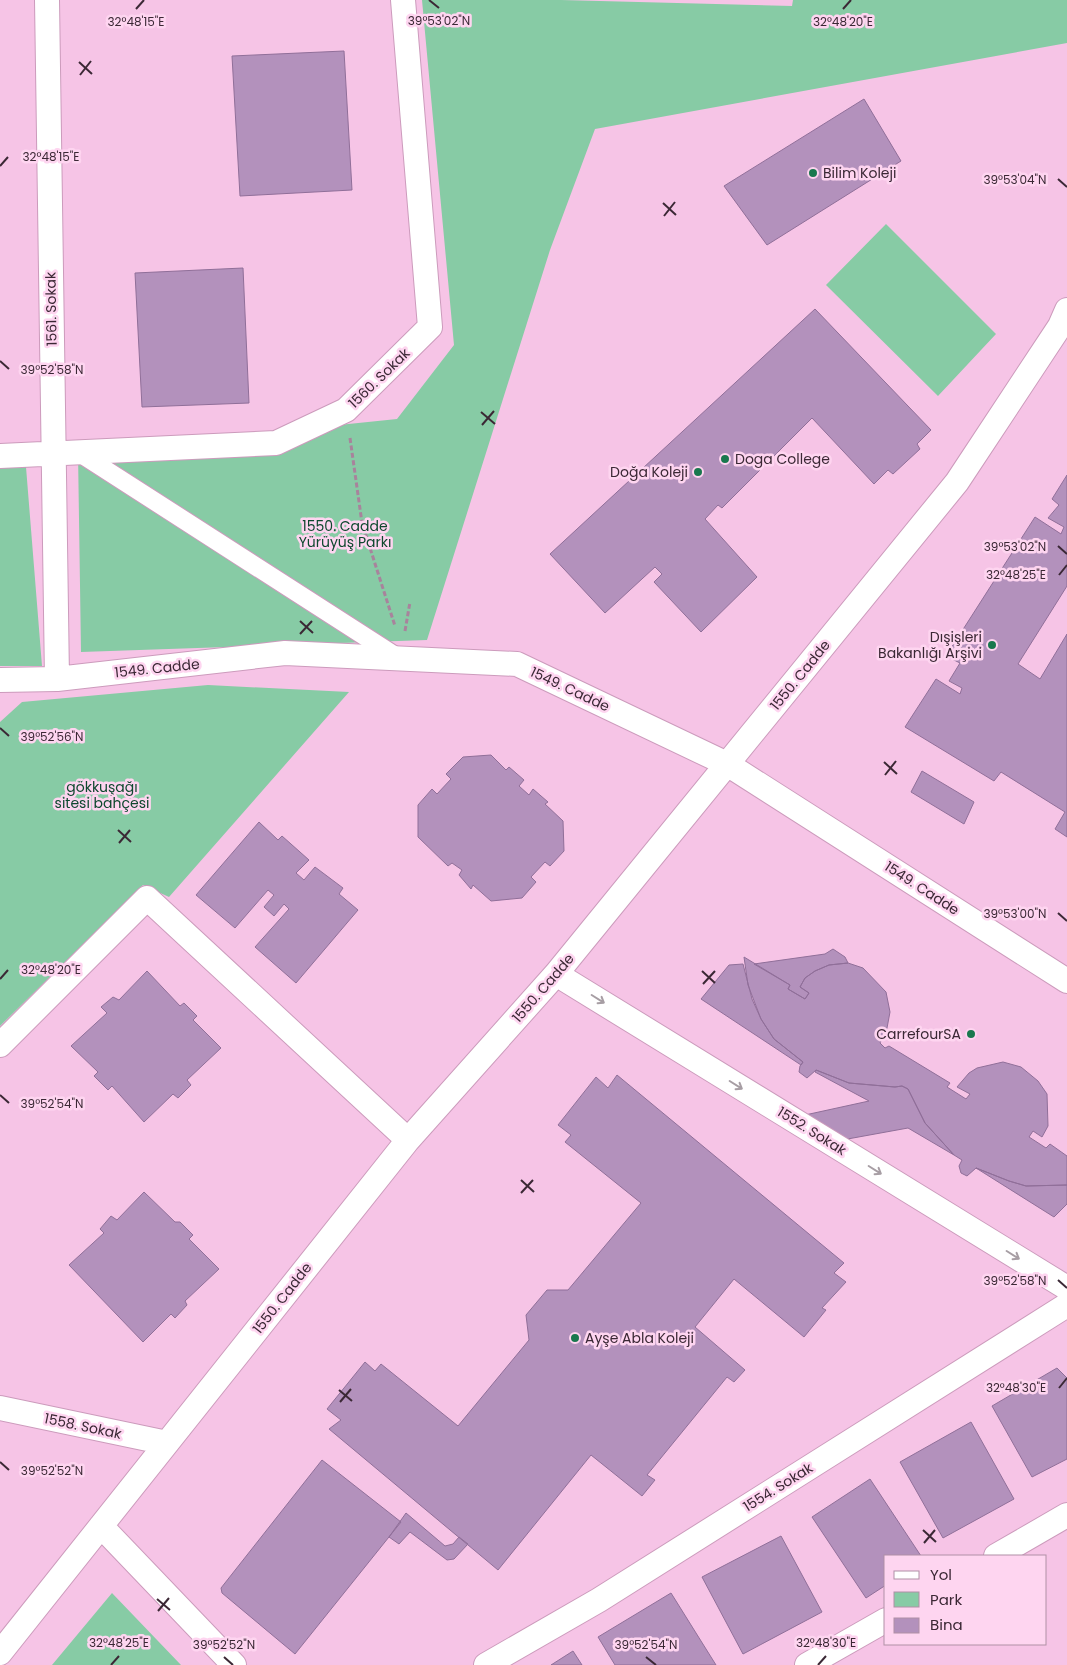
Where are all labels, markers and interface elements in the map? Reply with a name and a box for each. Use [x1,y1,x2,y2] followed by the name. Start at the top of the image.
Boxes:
[408,12,470,29] text: 39°53'02"N
[108,13,164,30] text: 32°48'15"E
[813,13,873,30] text: 32°48'20"E
[23,148,79,165] text: 32°48'15"E
[823,163,896,183] place label: Bilim Koleji
[807,167,819,179] marker: Bilim Koleji
[983,171,1047,188] text: 39°53'04"N
[40,271,62,346] street label: 1561. Sokak
[344,343,415,413] street label: 1560. Sokak
[21,361,83,378] text: 39°52'58"N
[735,449,830,469] place label: Doga College
[719,453,731,465] marker: Doga College
[610,462,688,482] place label: Doğa Koleji
[692,466,704,478] marker: Doğa Koleji
[299,516,391,552] park label: 1550. Cadde Yürüyüş Parkı
[984,538,1046,555] text: 39°53'02"N
[986,566,1046,583] text: 32°48'25"E
[878,627,982,663] place label: Dışişleri Bakanlığı Arşivi
[765,635,835,714] street label: 1550. Cadde
[986,639,998,651] marker: Dışişleri Bakanlığı Arşivi
[113,654,201,682] street label: 1549. Cadde
[527,662,613,716] street label: 1549. Cadde
[21,728,84,745] text: 39°52'56"N
[55,777,149,813] park label: gökkuşağı sitesi bahçesi
[881,856,964,920] street label: 1549. Cadde
[983,905,1047,922] text: 39°53'00"N
[507,949,579,1027] street label: 1550. Cadde
[21,961,81,978] text: 32°48'20"E
[590,995,604,1005] one-way arrow
[876,1024,961,1044] place label: CarrefourSA
[965,1028,977,1040] marker: CarrefourSA
[729,1080,743,1090] one-way arrow
[21,1095,83,1112] text: 39°52'54"N
[774,1102,851,1161] street label: 1552. Sokak
[867,1165,881,1175] one-way arrow
[1005,1250,1019,1260] one-way arrow
[248,1258,316,1338] street label: 1550. Cadde
[984,1272,1046,1289] text: 39°52'58"N
[585,1328,694,1348] place label: Ayşe Abla Koleji
[569,1332,581,1344] marker: Ayşe Abla Koleji
[986,1379,1046,1396] text: 32°48'30"E
[42,1408,124,1444] street label: 1558. Sokak
[739,1457,817,1516] street label: 1554. Sokak
[21,1462,83,1479] text: 39°52'52"N
[884,1555,1047,1645] legend
[930,1564,952,1585] text: Yol
[930,1589,962,1610] text: Park
[930,1614,963,1635] text: Bina
[89,1634,149,1651] text: 32°48'25"E
[796,1634,856,1651] text: 32°48'30"E
[193,1636,255,1653] text: 39°52'52"N
[615,1636,677,1653] text: 39°52'54"N

